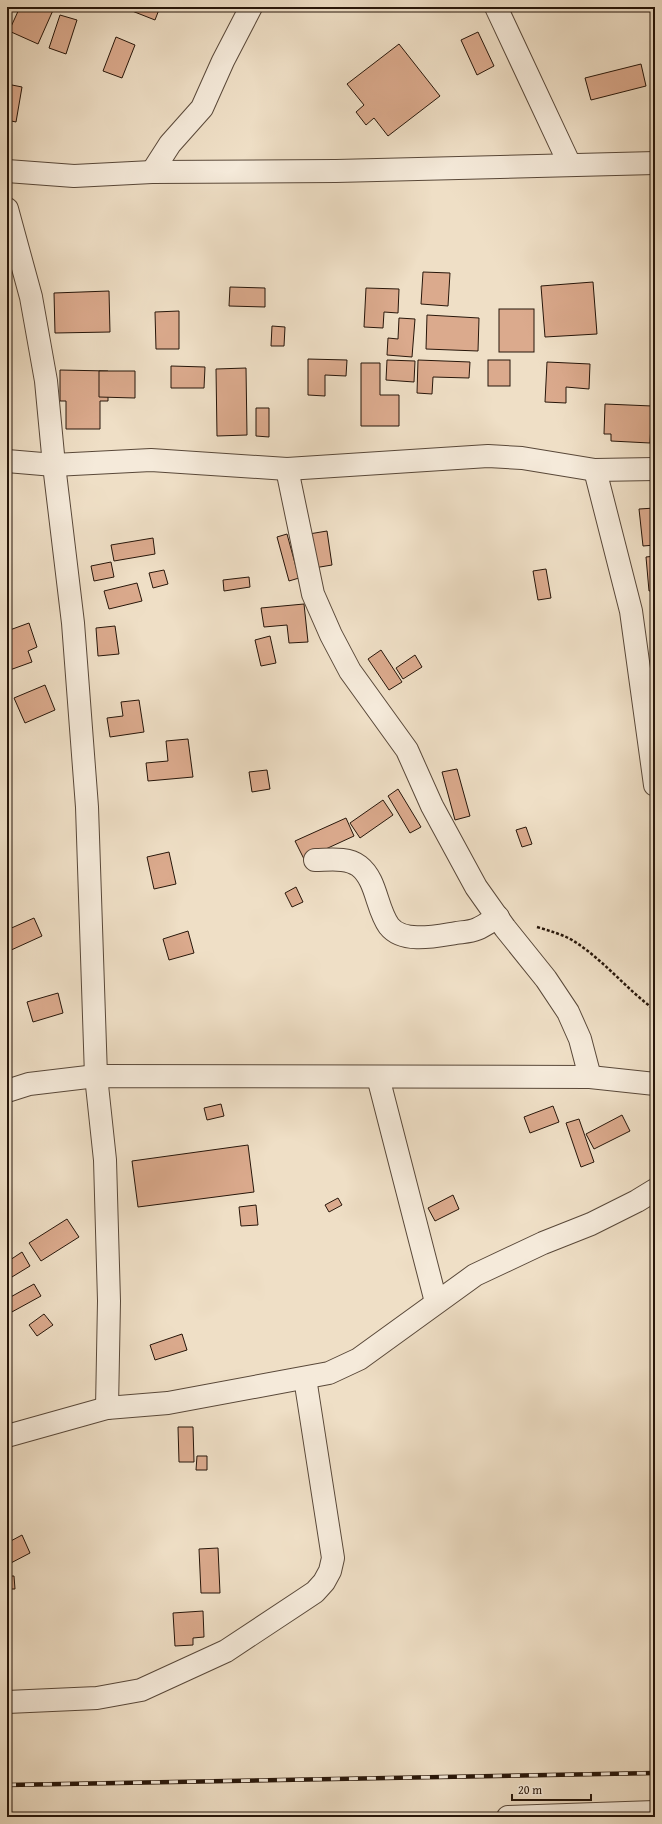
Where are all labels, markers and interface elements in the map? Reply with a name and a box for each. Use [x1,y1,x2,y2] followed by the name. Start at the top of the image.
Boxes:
[512,1776,591,1802] scale bar
[518,1781,542,1798] text: 20 m

